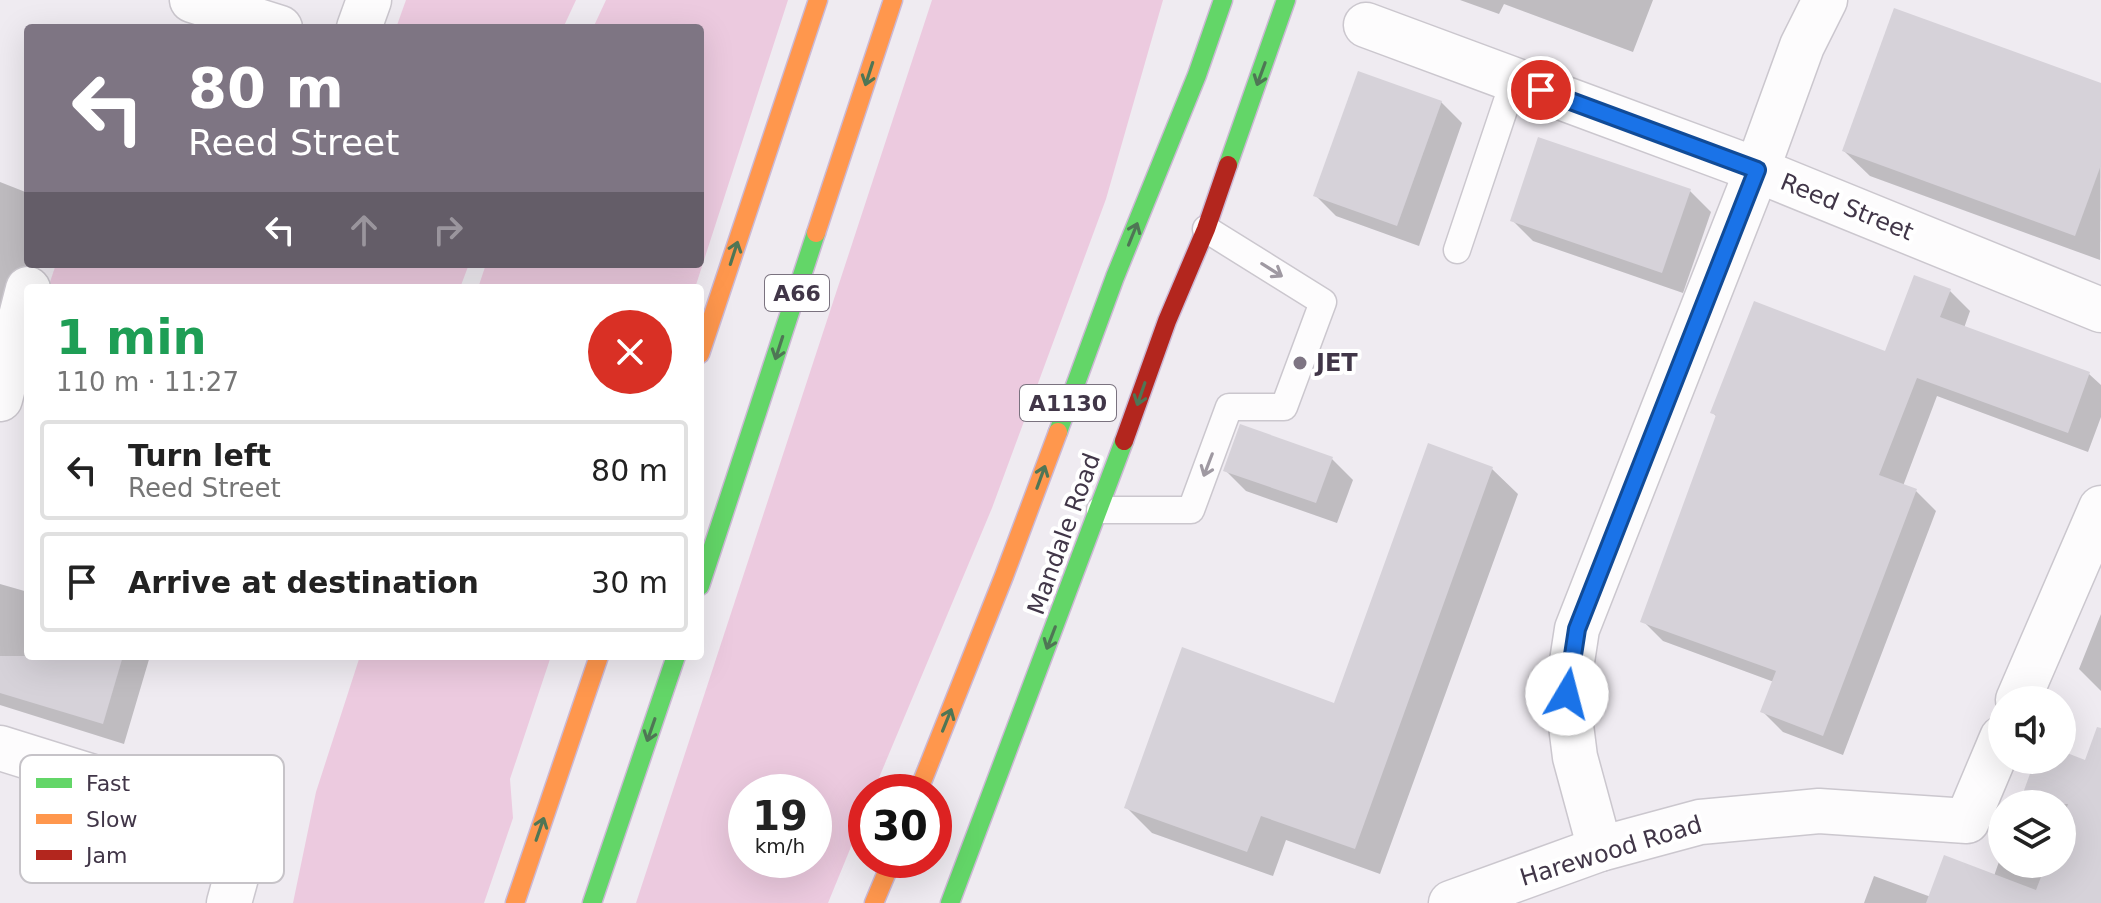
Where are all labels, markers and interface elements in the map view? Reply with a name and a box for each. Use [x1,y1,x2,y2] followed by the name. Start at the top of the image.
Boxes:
[188,55,344,120] text: 80 m
[56,56,160,160] icon: left
[1507,56,1575,124] pin
[861,61,875,86] one-way arrow
[1253,61,1268,86] one-way arrow
[1519,68,1563,112] icon: arrive
[188,122,399,163] text: Reed Street
[1776,168,1918,246] street label: Reed Street
[258,208,302,252] icon: left
[342,208,386,252] icon: ahead
[426,208,470,252] icon: right
[1127,222,1141,247] one-way arrow
[727,241,742,266] one-way arrow
[1260,262,1283,278] one-way arrow
[765,275,829,311] road number: A66
[56,309,207,365] text: 1 min
[588,310,672,394] button: close
[771,334,786,360] one-way arrow
[1314,349,1358,377] place label: JET
[1291,354,1309,372] marker: JET
[56,367,239,397] text: 110 m · 11:27
[1133,382,1147,406] one-way arrow
[1020,385,1116,421] road number: A1130
[128,438,271,473] text: Turn left
[60,448,104,492] icon: left
[1022,449,1106,619] street label: Mandale Road
[1200,452,1214,477] one-way arrow
[591,453,668,488] text: 80 m
[1035,465,1049,490] one-way arrow
[128,473,281,503] text: Reed Street
[60,560,104,604] icon: arrive
[128,565,479,600] text: Arrive at destination
[591,565,668,600] text: 30 m
[1043,625,1057,650] one-way arrow
[1525,652,1609,736] position arrow
[1988,686,2076,878] map controls
[1988,686,2076,774] button: sound
[941,708,955,732] one-way arrow
[642,717,657,742] one-way arrow
[20,755,284,883] legend
[86,771,131,796] text: Fast
[848,774,952,878] speed limit sign: 30
[1988,790,2076,878] button: layers
[752,793,808,839] text: 19
[86,807,138,832] text: Slow
[1517,810,1705,892] street label: Harewood Road
[534,817,549,842] one-way arrow
[755,834,805,858] text: km/h
[84,843,127,868] text: Jam

